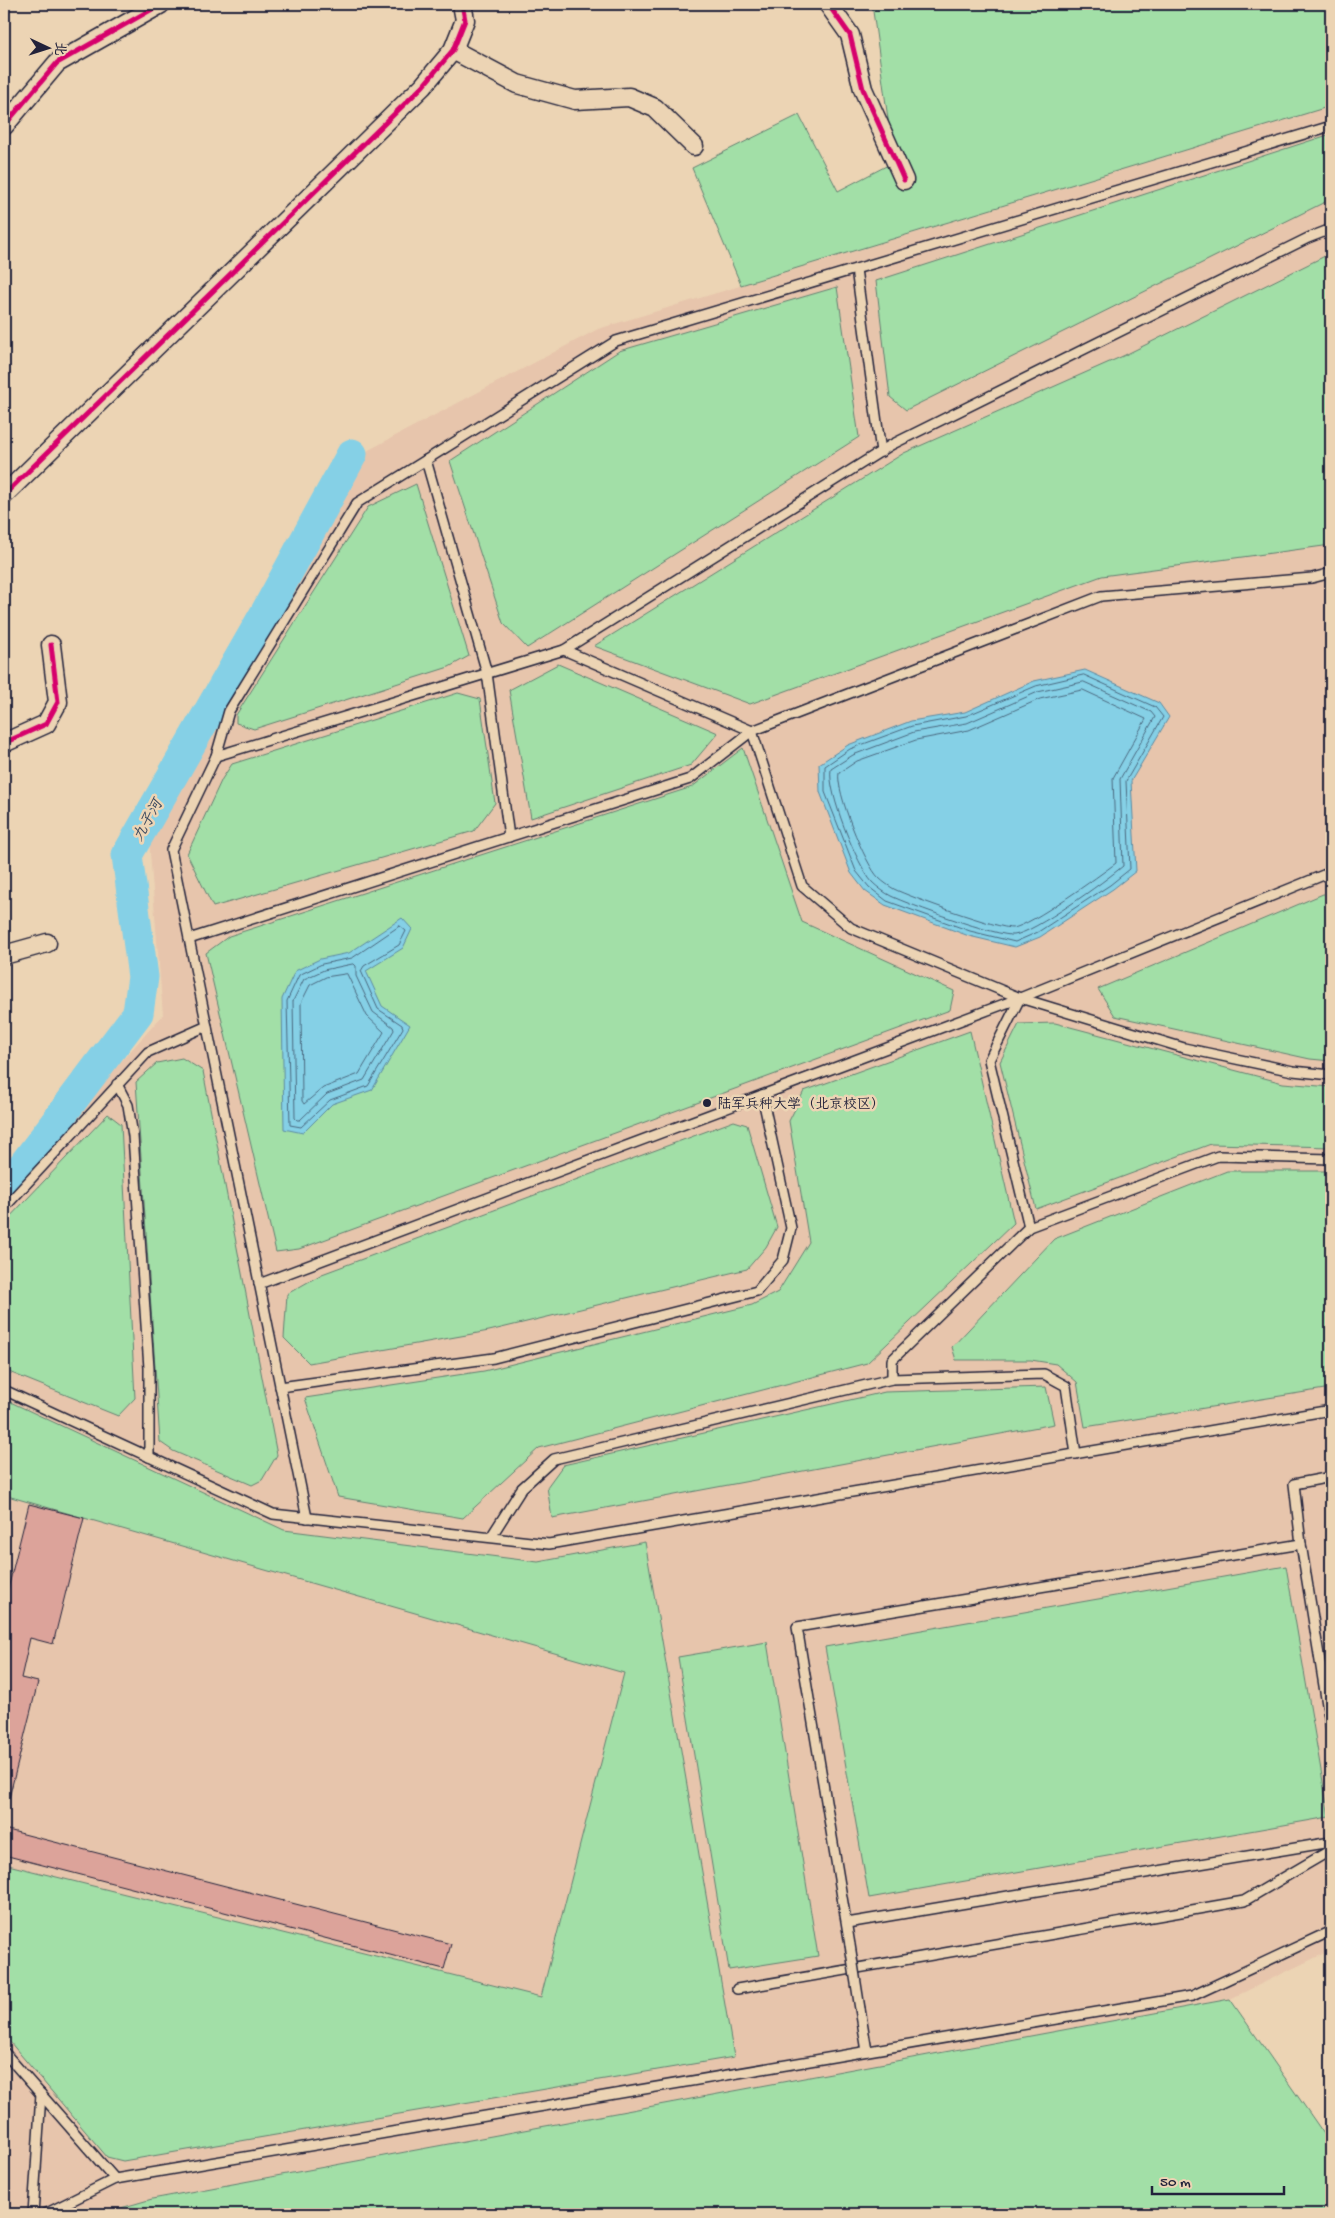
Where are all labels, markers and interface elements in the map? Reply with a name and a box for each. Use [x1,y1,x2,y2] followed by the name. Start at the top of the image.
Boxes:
[22,22,72,72] north arrow
[50,41,67,56] text: 北
[130,794,169,845] water label: 九子河
[717,1096,885,1114] place label: 陆军兵种大学（北京校区）
[701,1097,713,1109] marker: 陆军兵种大学（北京校区）
[1152,2163,1285,2195] scale bar
[1160,2174,1191,2192] text: 50 m

